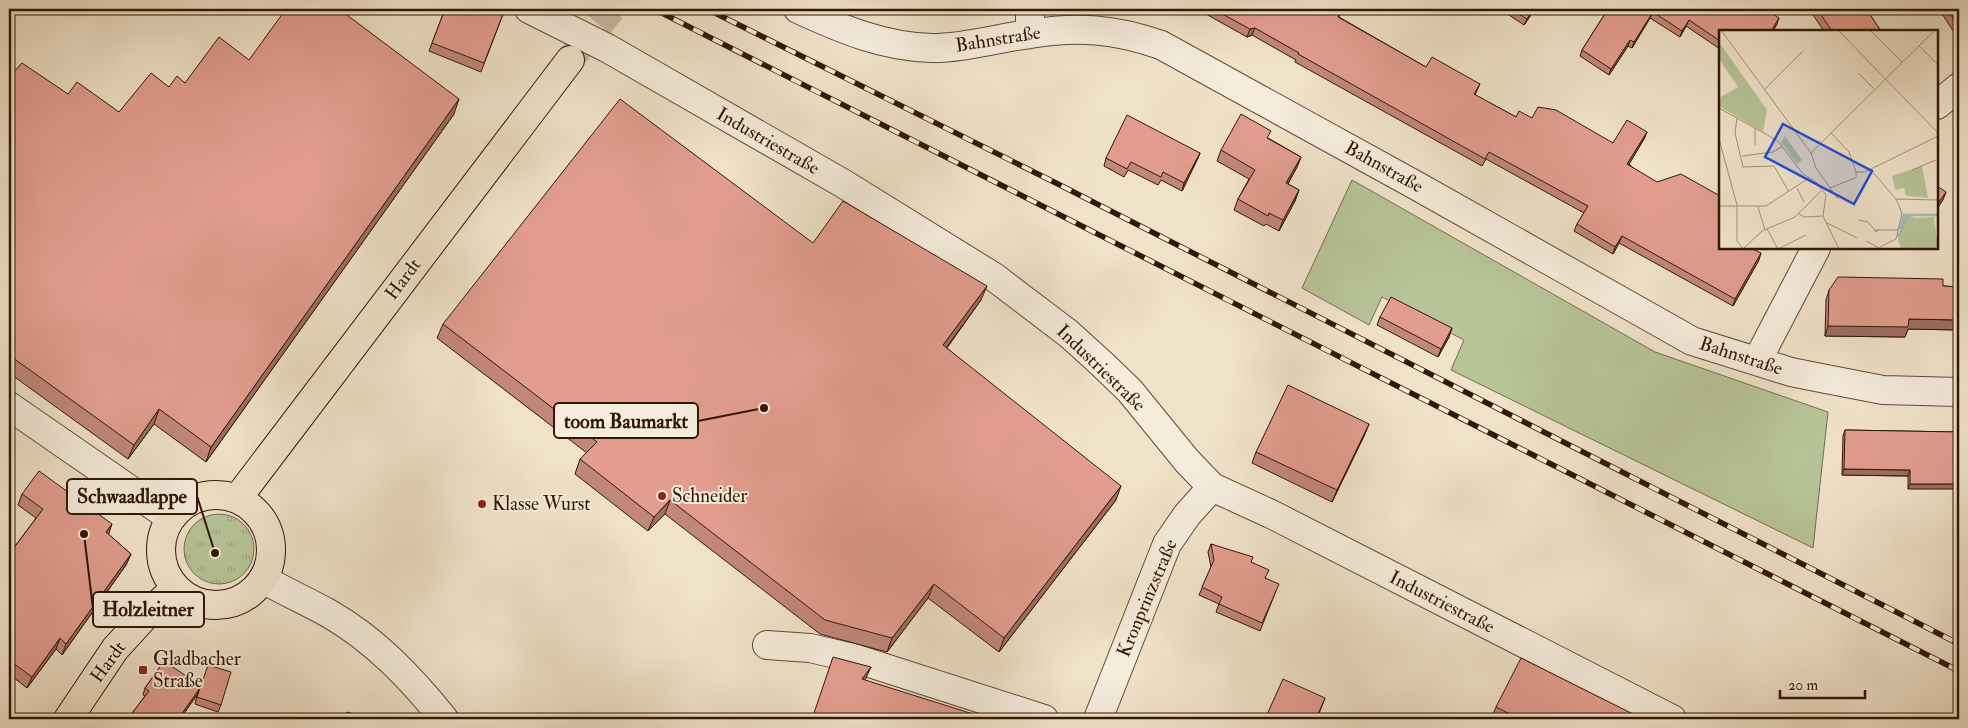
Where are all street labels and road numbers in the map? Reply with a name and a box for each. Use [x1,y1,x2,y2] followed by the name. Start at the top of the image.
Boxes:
[954,20,1042,58] street label: Bahnstraße
[712,102,824,180] street label: Industriestraße
[1341,136,1427,198] street label: Bahnstraße
[380,253,426,305] street label: Hardt
[1051,319,1151,417] street label: Industriestraße
[1697,331,1786,381] street label: Bahnstraße
[1111,535,1184,661] street label: Kronprinzstraße
[1385,565,1499,639] street label: Industriestraße
[85,636,131,688] street label: Hardt

